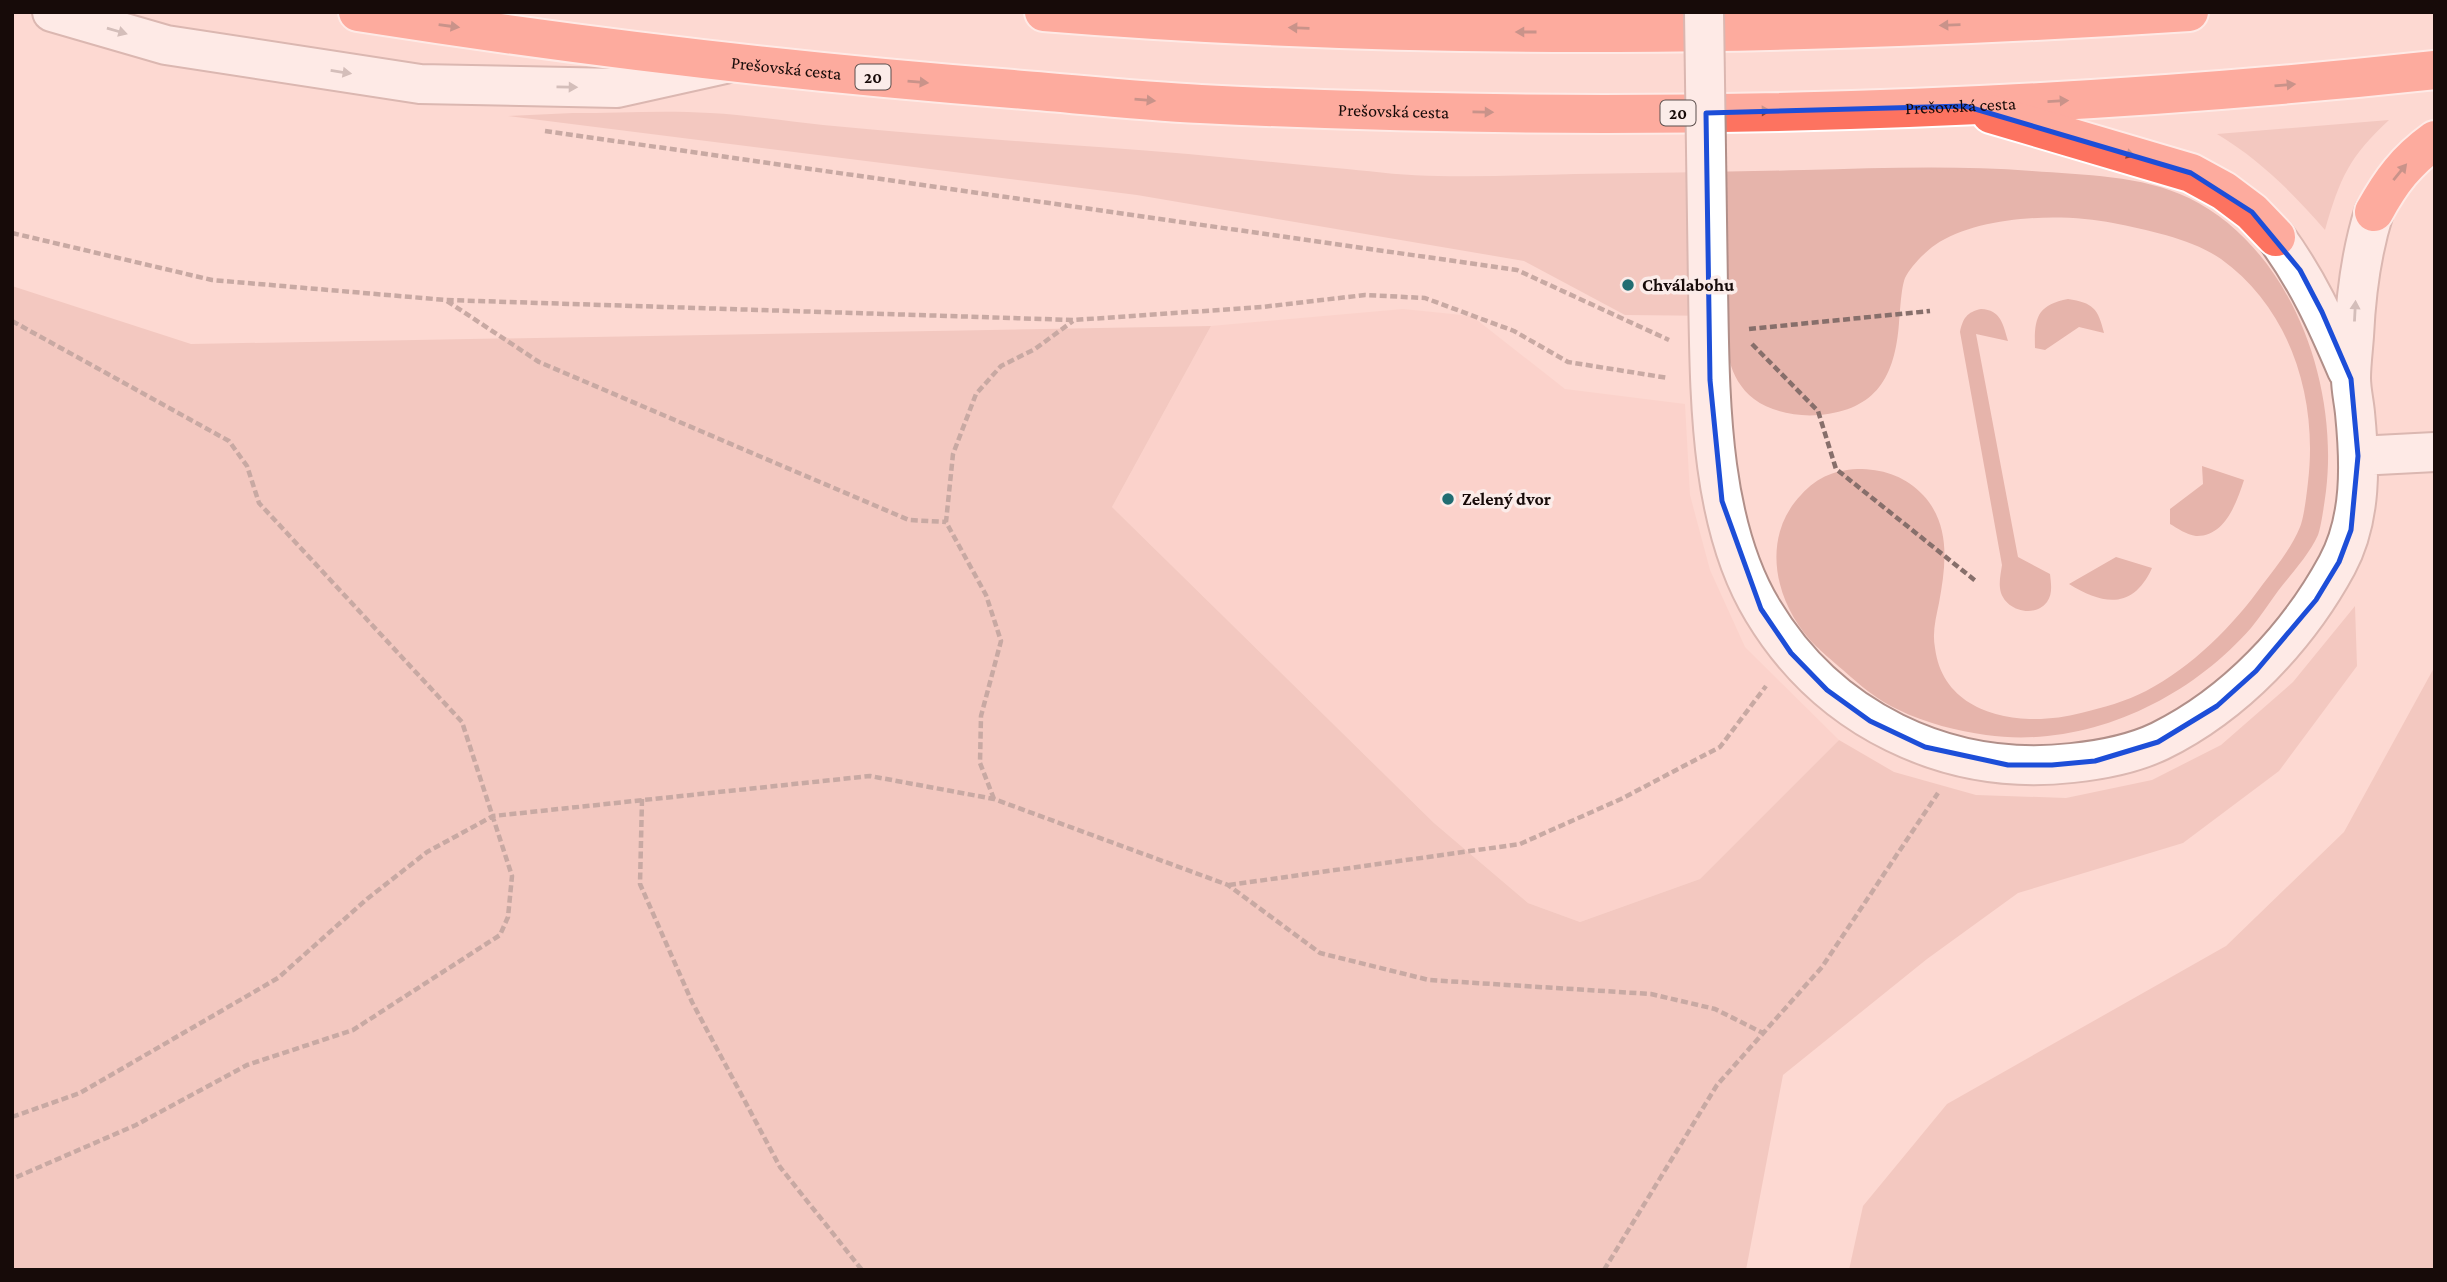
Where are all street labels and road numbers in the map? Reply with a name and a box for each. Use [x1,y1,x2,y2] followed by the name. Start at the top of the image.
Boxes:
[730,52,843,84] street label: Prešovská cesta
[856,64,890,90] road number: 20
[1905,93,2016,118] street label: Prešovská cesta
[1338,100,1449,122] street label: Prešovská cesta
[1660,100,1696,125] road number: 20

